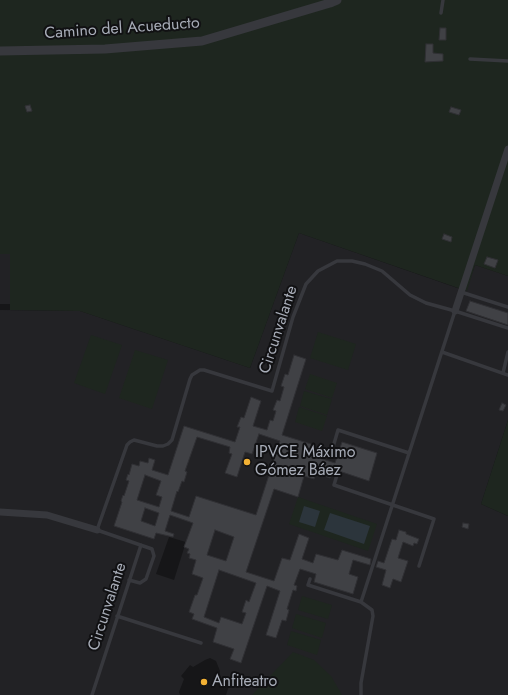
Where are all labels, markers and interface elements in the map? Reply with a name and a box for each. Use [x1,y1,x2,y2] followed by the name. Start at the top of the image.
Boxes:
[44,14,200,44] street label: Camino del Acueducto
[256,284,302,376] street label: Circunvalante
[255,443,355,481] place label: IPVCE Máximo Gómez Báez
[242,457,252,467] marker: IPVCE Máximo Gómez Báez
[85,561,131,653] street label: Circunvalante
[212,672,277,692] place label: Anfiteatro
[199,677,209,687] marker: Anfiteatro

